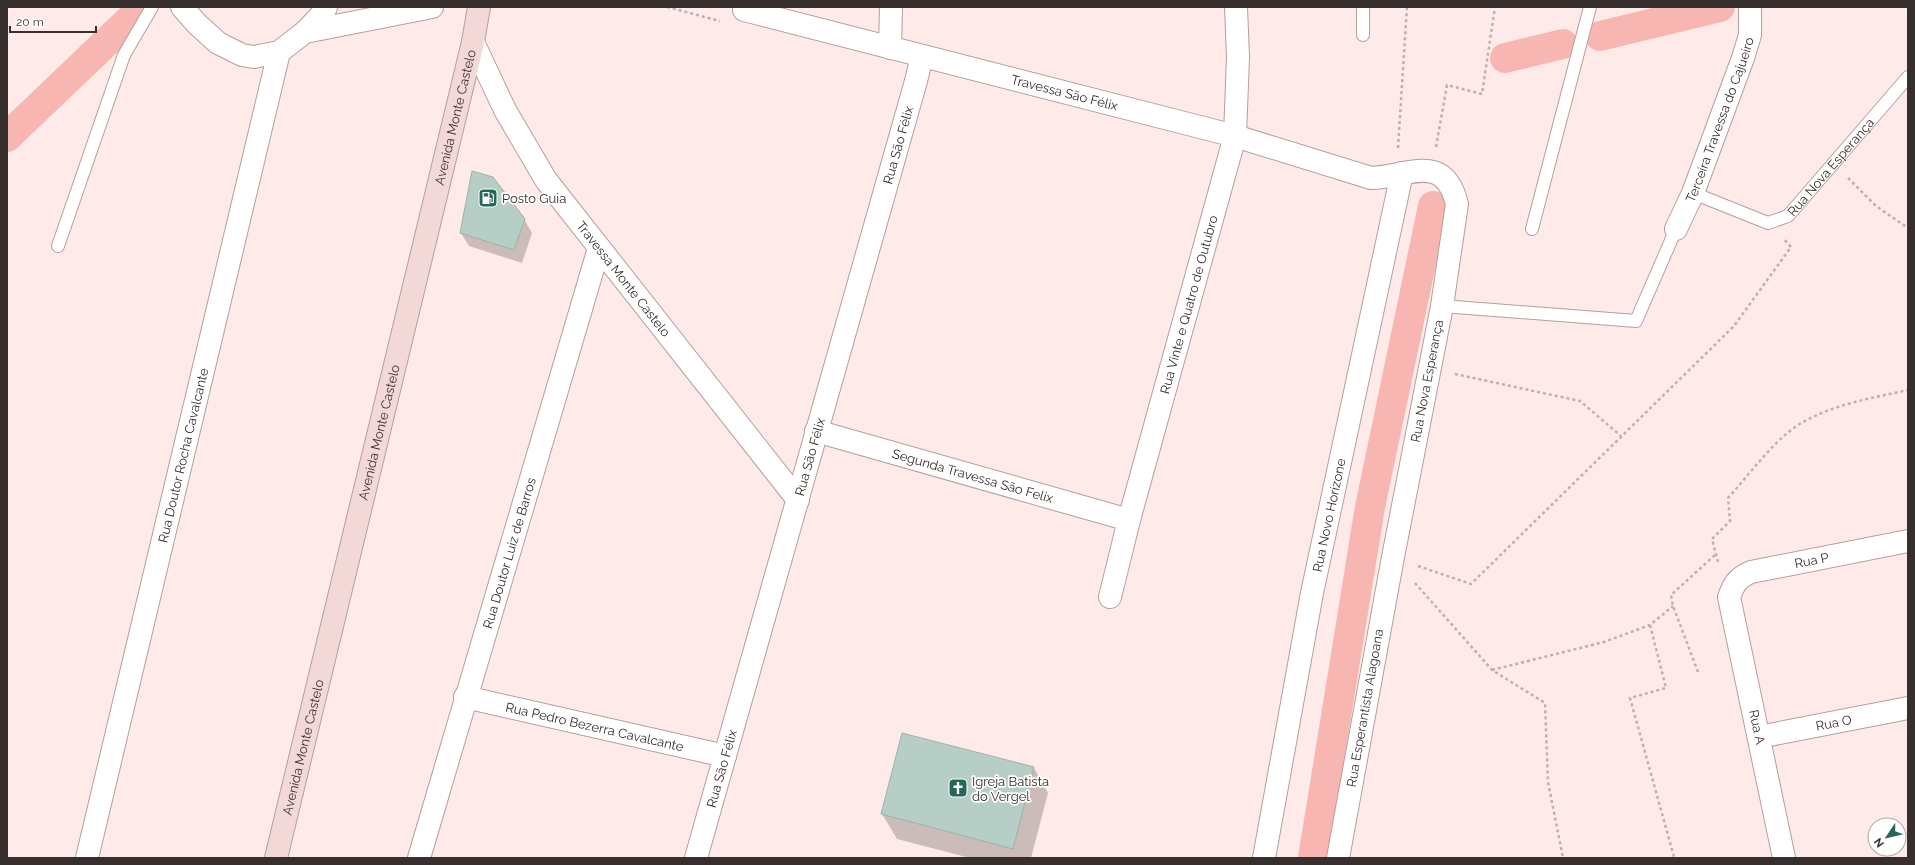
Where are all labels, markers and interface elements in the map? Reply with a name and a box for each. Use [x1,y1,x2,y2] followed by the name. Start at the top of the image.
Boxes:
[10,8,96,34] scale bar
[16,15,44,29] text: 20 m
[1682,35,1757,204] street label: Terceira Travessa do Cajueiro
[431,48,478,187] street label: Avenida Monte Castelo
[1010,71,1120,113] street label: Travessa São Félix
[880,104,916,186] street label: Rua São Félix
[1784,115,1877,219] street label: Rua Nova Esperança
[477,187,499,209] fuel station icon: Posto Guia
[502,191,566,206] place label: Posto Guia
[1157,213,1220,395] street label: Rua Vinte e Quatro de Outubro
[574,218,674,340] street label: Travessa Monte Castelo
[1408,319,1446,443] street label: Rua Nova Esperança
[355,363,402,502] street label: Avenida Monte Castelo
[155,366,211,544] street label: Rua Doutor Rocha Cavalcante
[791,416,828,498] street label: Rua São Félix
[891,446,1055,506] street label: Segunda Travessa São Felix
[1309,457,1348,573] street label: Rua Novo Horizone
[480,476,538,630] street label: Rua Doutor Luiz de Barros
[1793,549,1830,571] street label: Rua P
[1344,628,1386,788] street label: Rua Esperantista Alagoana
[279,678,326,816] street label: Avenida Monte Castelo
[504,699,686,754] street label: Rua Pedro Bezerra Cavalcante
[1746,708,1768,746] street label: Rua A
[1814,712,1853,733] street label: Rua O
[703,727,740,809] street label: Rua São Félix
[972,774,1049,804] place label: Igreja Batista do Vergel
[947,777,969,799] church icon: Igreja Batista do Vergel
[1867,817,1907,857] north arrow
[1871,835,1887,850] text: N

